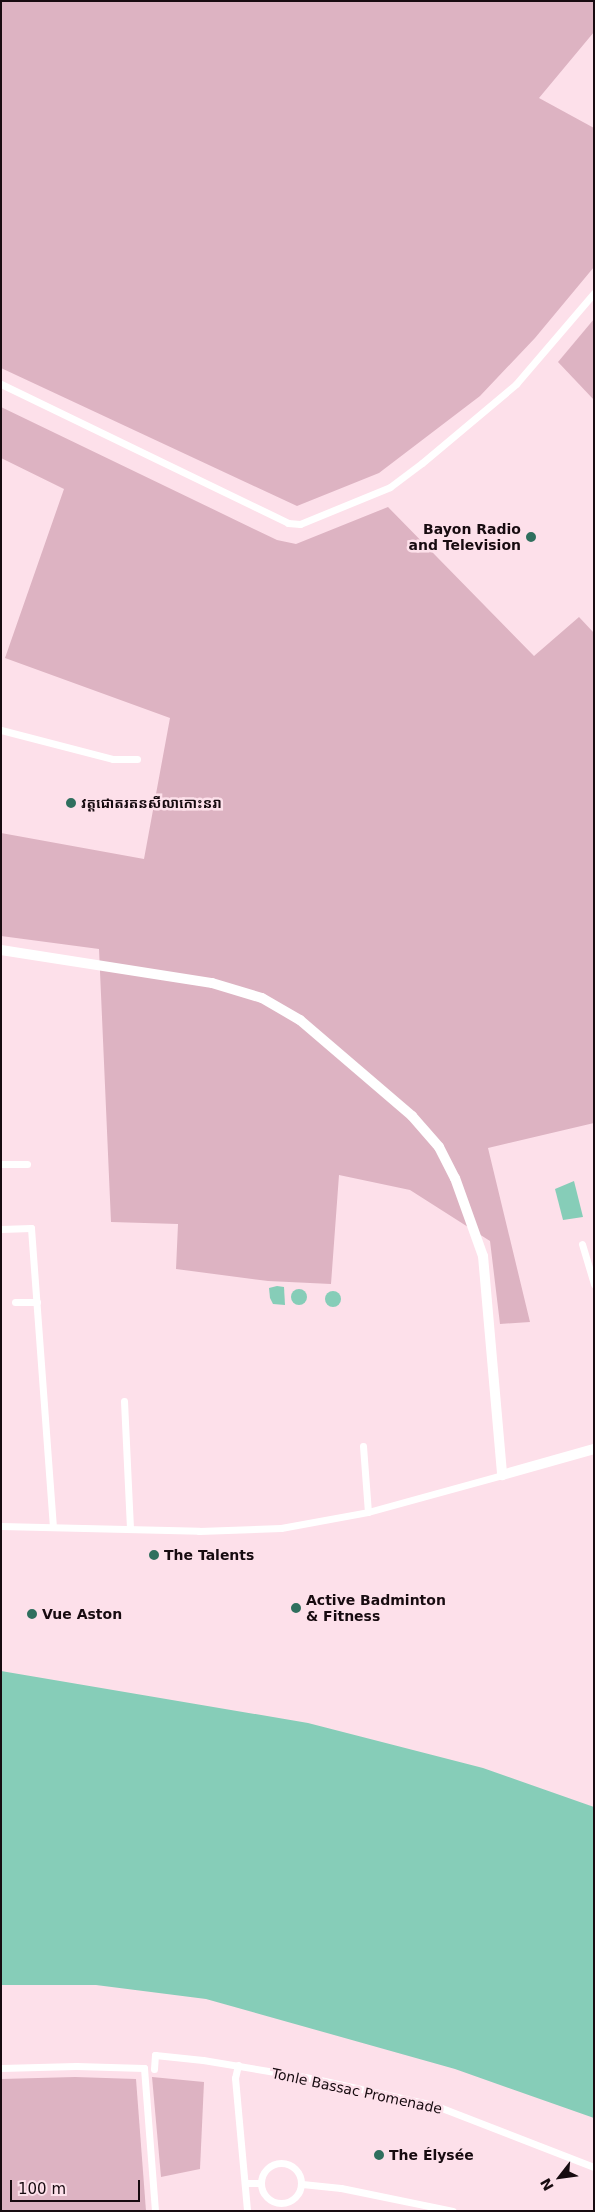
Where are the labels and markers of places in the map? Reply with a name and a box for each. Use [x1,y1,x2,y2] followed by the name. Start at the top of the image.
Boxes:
[409,521,521,554] place label: Bayon Radio and Television
[525,531,537,543] marker: Bayon Radio and Television
[81,795,222,811] place label: វត្តជោតរតនសីលាកោះនរា
[65,797,77,809] marker: វត្តជោតរតនសីលាកោះនរា
[164,1547,254,1563] place label: The Talents
[148,1549,160,1561] marker: The Talents
[306,1592,446,1624] place label: Active Badminton & Fitness
[290,1602,302,1614] marker: Active Badminton & Fitness
[42,1606,122,1622] place label: Vue Aston
[26,1608,38,1620] marker: Vue Aston
[389,2147,474,2163] place label: The Élysée
[373,2149,385,2161] marker: The Élysée

